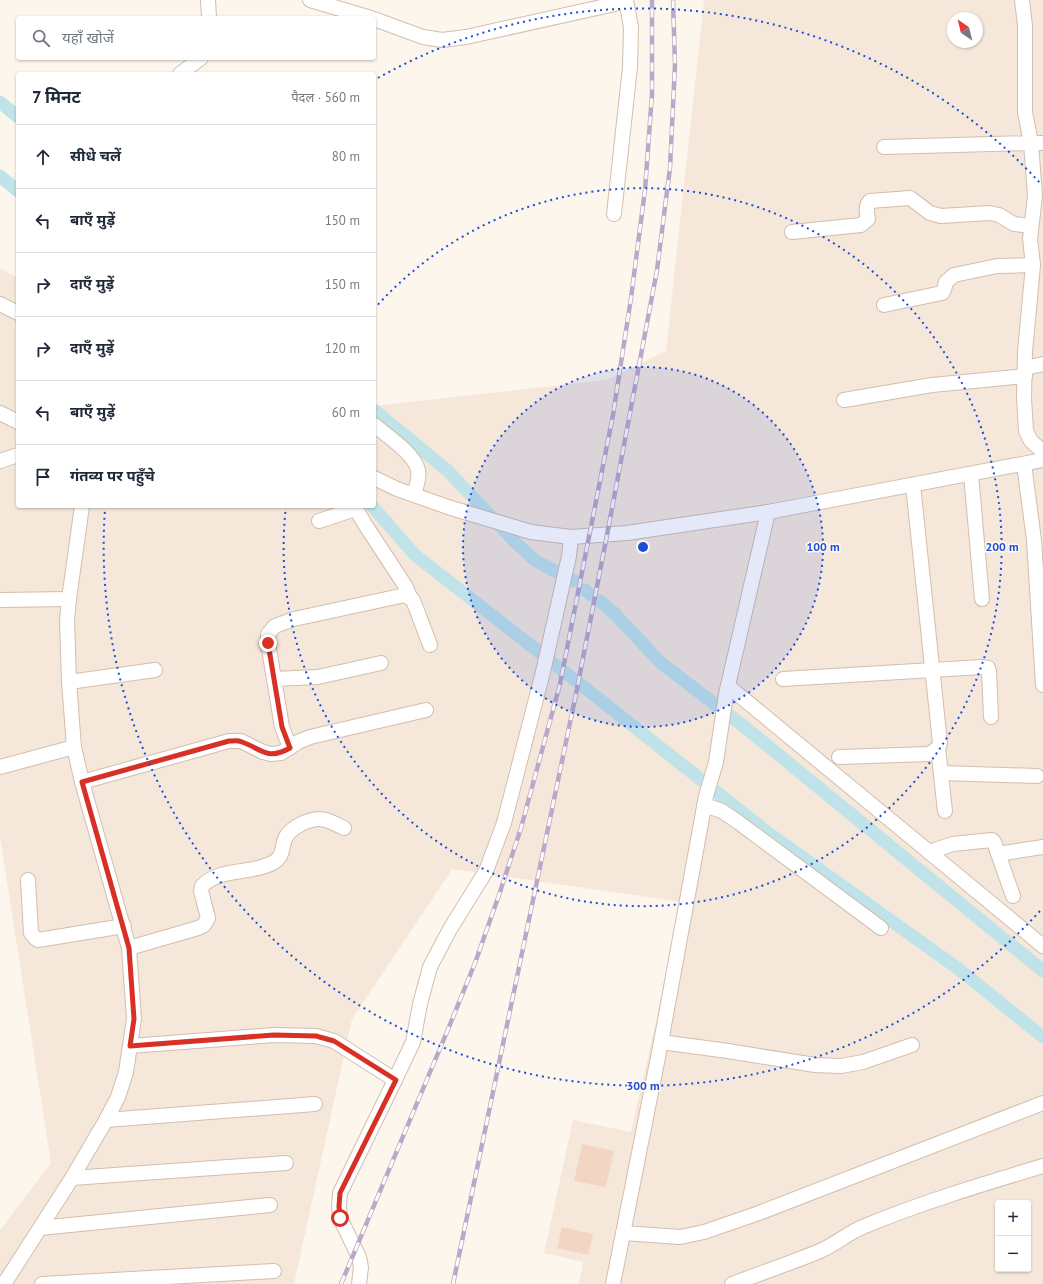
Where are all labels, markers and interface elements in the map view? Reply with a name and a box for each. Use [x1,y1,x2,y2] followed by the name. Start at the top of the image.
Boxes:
[947,12,983,48] north arrow
[16,16,376,60] search box
[30,27,52,49] icon: search
[62,28,114,47] text: यहाँ खोजें
[32,86,81,108] text: 7 मिनट
[291,89,360,106] text: पैदल · 560 m
[32,146,54,168] icon: ahead
[70,146,121,165] text: सीधे चलें
[332,148,360,165] text: 80 m
[32,210,54,232] icon: left
[70,210,115,229] text: बाएँ मुड़ें
[325,212,360,229] text: 150 m
[32,274,54,296] icon: right
[70,274,114,293] text: दाएँ मुड़ें
[325,276,360,293] text: 150 m
[32,338,54,360] icon: right
[70,338,114,357] text: दाएँ मुड़ें
[325,340,360,357] text: 120 m
[32,402,54,424] icon: left
[70,402,115,421] text: बाएँ मुड़ें
[332,404,360,421] text: 60 m
[32,466,54,488] icon: arrive
[70,466,155,485] text: गंतव्य पर पहुँचे
[806,539,840,554] text: 100 m
[985,539,1019,554] text: 200 m
[636,540,650,554] centre of rings
[259,634,277,652] route end
[626,1078,660,1093] text: 300 m
[995,1200,1031,1272] map controls
[995,1200,1031,1236] button: +
[331,1209,349,1227] route start
[995,1236,1031,1272] button: −

